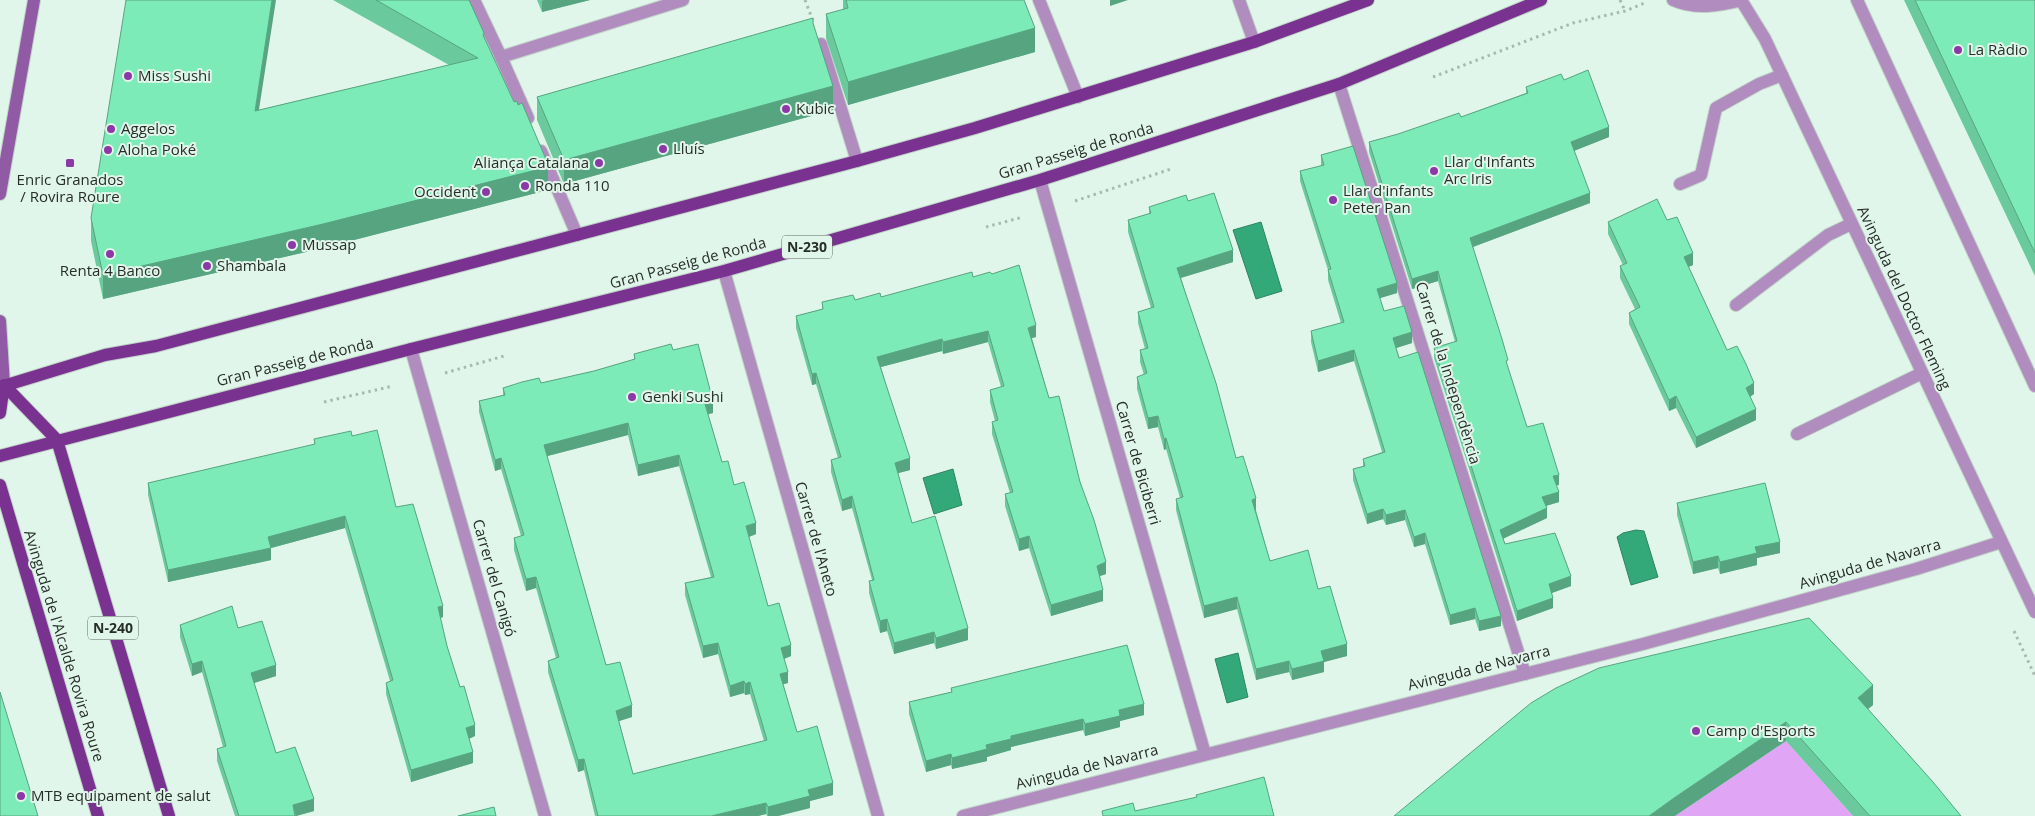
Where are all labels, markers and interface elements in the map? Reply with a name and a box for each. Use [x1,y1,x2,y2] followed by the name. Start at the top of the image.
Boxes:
[1968,39,2028,59] place label: La Ràdio
[1952,44,1964,56] marker: La Ràdio
[138,65,211,85] place label: Miss Sushi
[122,70,134,82] marker: Miss Sushi
[796,98,835,118] place label: Kubic
[780,103,792,115] marker: Kubic
[996,117,1156,183] street label: Gran Passeig de Ronda
[121,118,175,138] place label: Aggelos
[105,123,117,135] marker: Aggelos
[673,138,705,158] place label: Lluís
[118,139,196,159] place label: Aloha Poké
[657,143,669,155] marker: Lluís
[102,144,114,156] marker: Aloha Poké
[1444,151,1535,188] place label: Llar d'Infants Arc Iris
[474,152,589,172] place label: Aliança Catalana
[64,157,76,169] marker: Enric Granados / Rovira Roure
[593,157,605,169] marker: Aliança Catalana
[1428,165,1440,177] marker: Llar d'Infants Arc Iris
[17,169,123,206] place label: Enric Granados / Rovira Roure
[535,175,610,195] place label: Ronda 110
[519,180,531,192] marker: Ronda 110
[1343,180,1434,217] place label: Llar d'infants Peter Pan
[414,181,476,201] place label: Occident
[480,186,492,198] marker: Occident
[1327,194,1339,206] marker: Llar d'infants Peter Pan
[1853,203,1956,393] street label: Avinguda del Doctor Fleming
[607,232,768,293] street label: Gran Passeig de Ronda
[302,234,357,254] place label: Mussap
[782,236,832,258] road number: N-230
[286,239,298,251] marker: Mussap
[104,248,116,260] marker: Renta 4 Banco
[217,255,286,275] place label: Shambala
[60,260,160,280] place label: Renta 4 Banco
[201,260,213,272] marker: Shambala
[1412,279,1486,466] street label: Carrer de la Independència
[214,332,375,390] street label: Gran Passeig de Ronda
[642,386,724,406] place label: Genki Sushi
[626,391,638,403] marker: Genki Sushi
[1112,398,1166,527] street label: Carrer de Biciberri
[791,479,843,598] street label: Carrer de l'Aneto
[469,516,521,639] street label: Carrer del Canigó
[20,527,110,764] street label: Avinguda de l'Alcalde Rovira Roure
[1797,533,1943,593] street label: Avinguda de Navarra
[88,616,138,640] road number: N-240
[1405,640,1552,694] street label: Avinguda de Navarra
[1706,720,1816,740] place label: Camp d'Esports
[1690,725,1702,737] marker: Camp d'Esports
[1013,739,1160,793] street label: Avinguda de Navarra
[31,785,211,805] place label: MTB equipament de salut
[15,790,27,802] marker: MTB equipament de salut

